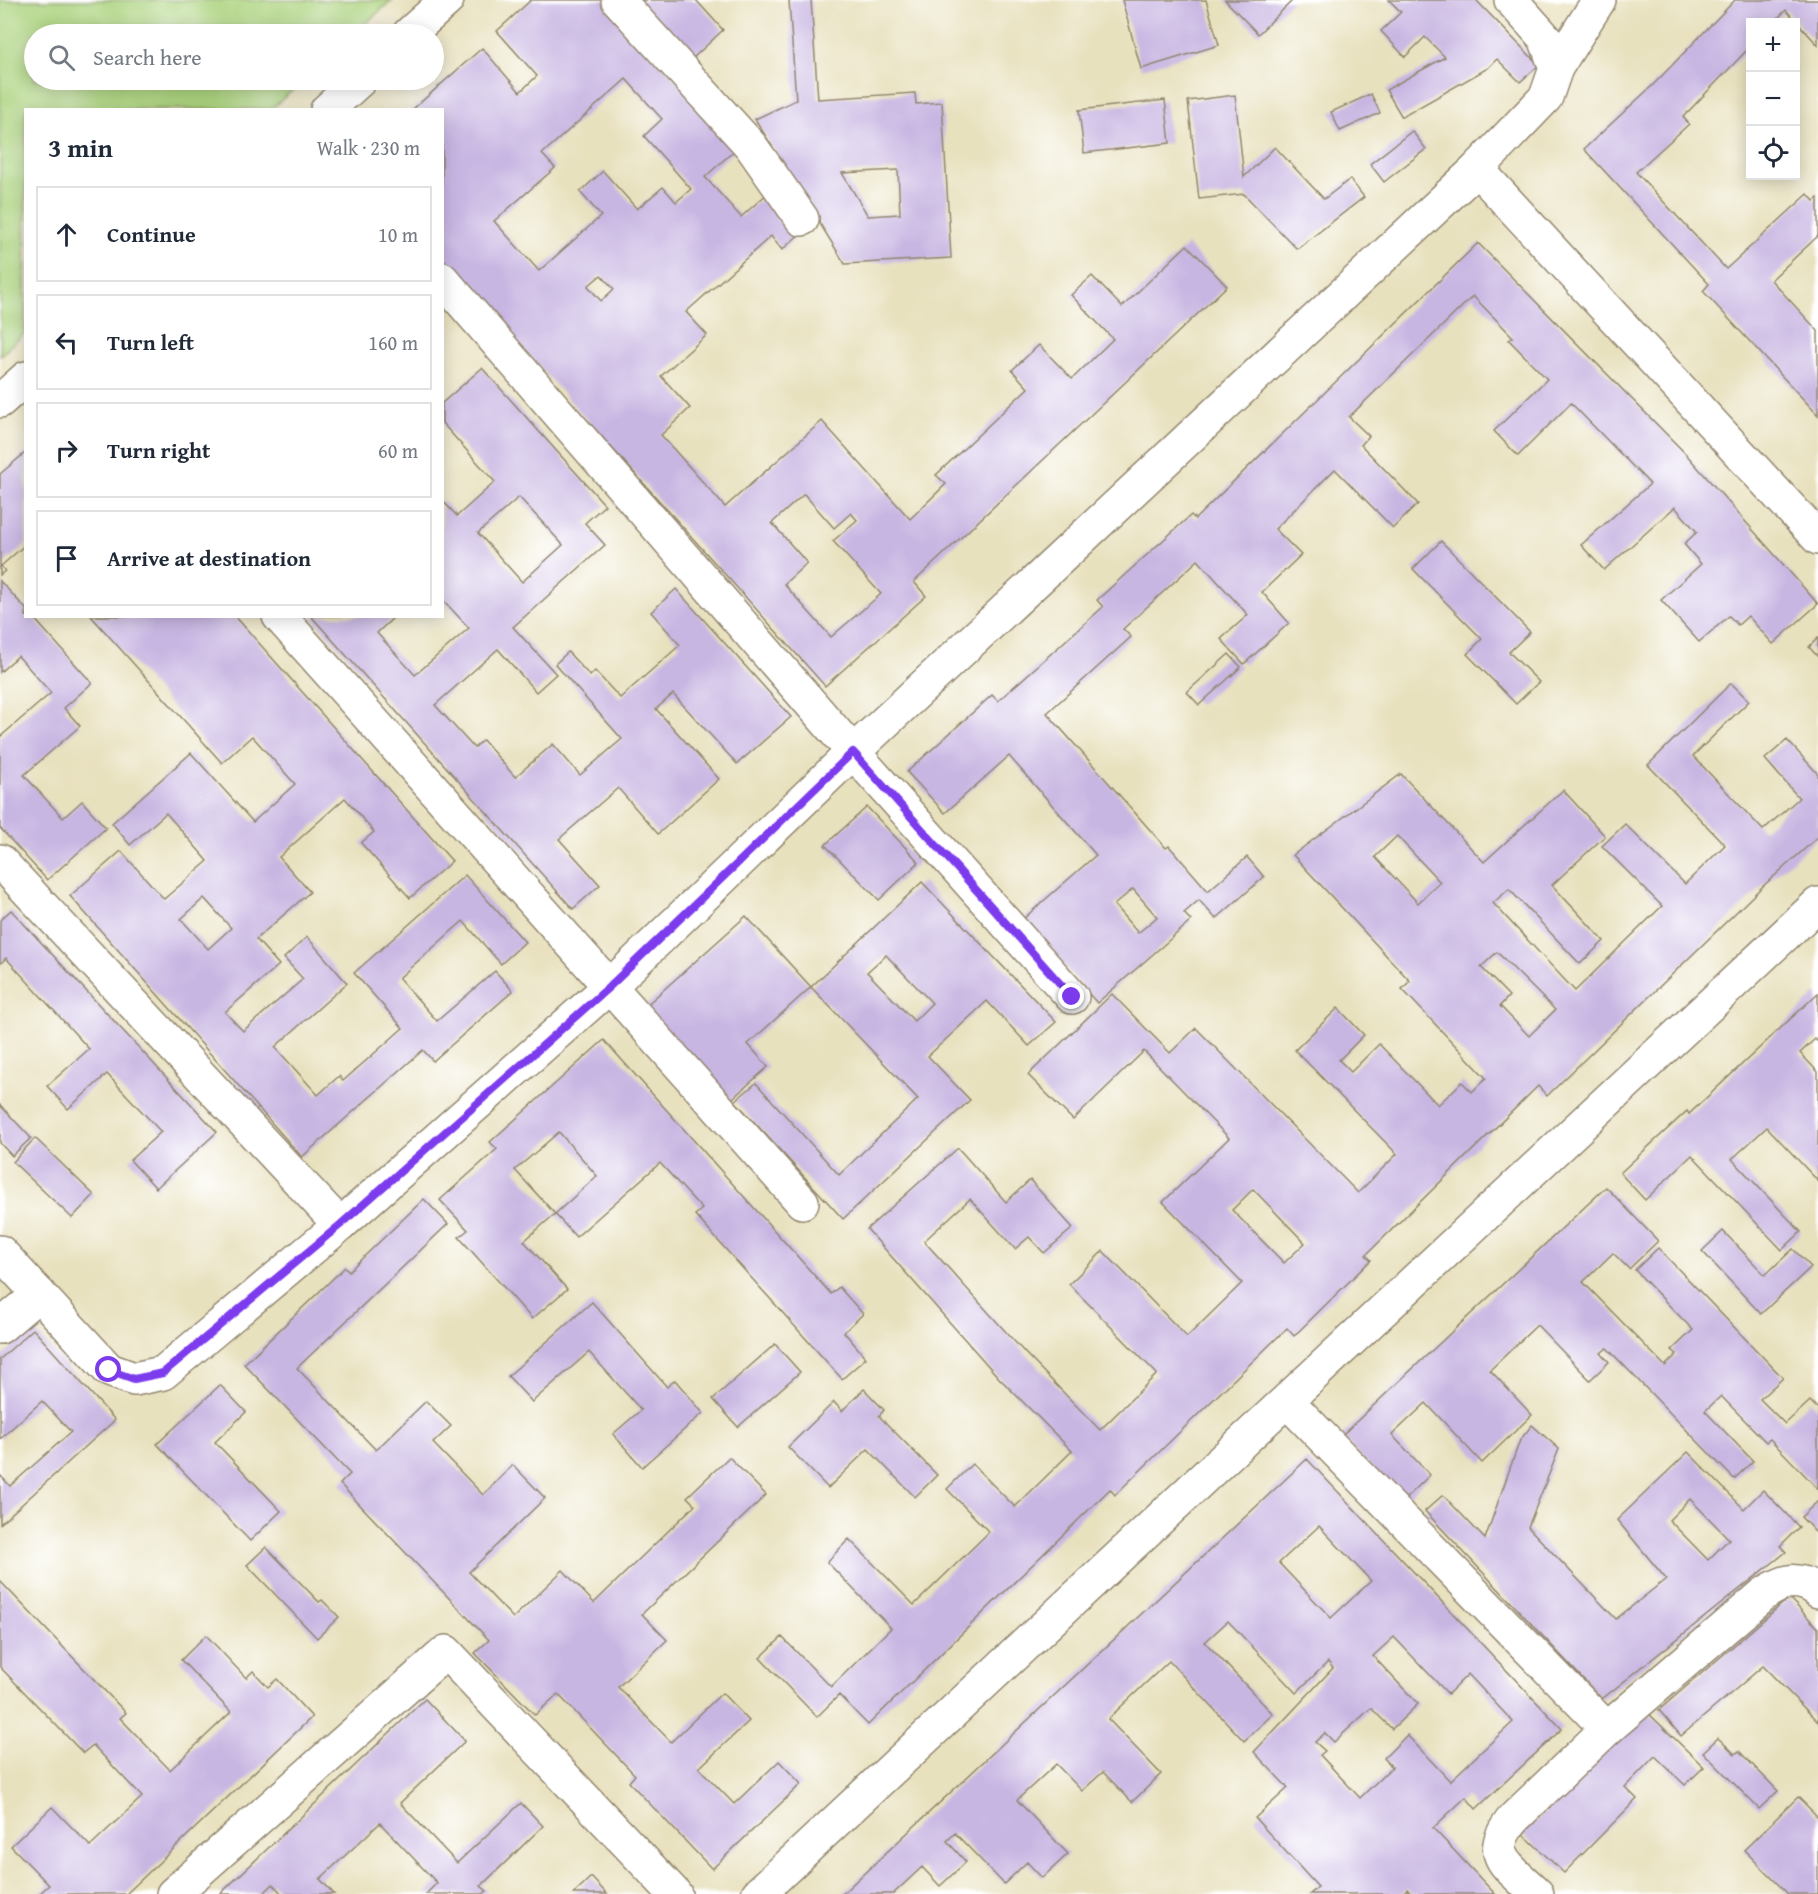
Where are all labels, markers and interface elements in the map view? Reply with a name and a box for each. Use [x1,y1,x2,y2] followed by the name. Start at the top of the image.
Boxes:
[1746,18,1800,180] map controls
[1746,18,1800,72] button: +
[24,24,444,90] search box
[45,41,78,74] icon: search
[93,41,202,73] text: Search here
[1746,72,1800,126] button: −
[1746,126,1800,180] button: locate
[48,128,113,167] text: 3 min
[317,133,420,162] text: Walk · 230 m
[50,218,83,251] icon: ahead
[107,218,196,250] text: Continue
[378,220,418,249] text: 10 m
[50,326,83,359] icon: left
[107,326,194,358] text: Turn left
[368,328,418,357] text: 160 m
[50,434,83,467] icon: right
[107,434,210,466] text: Turn right
[378,436,418,465] text: 60 m
[50,542,83,575] icon: arrive
[107,542,311,574] text: Arrive at destination
[1058,983,1084,1009] route end
[95,1356,121,1382] route start

